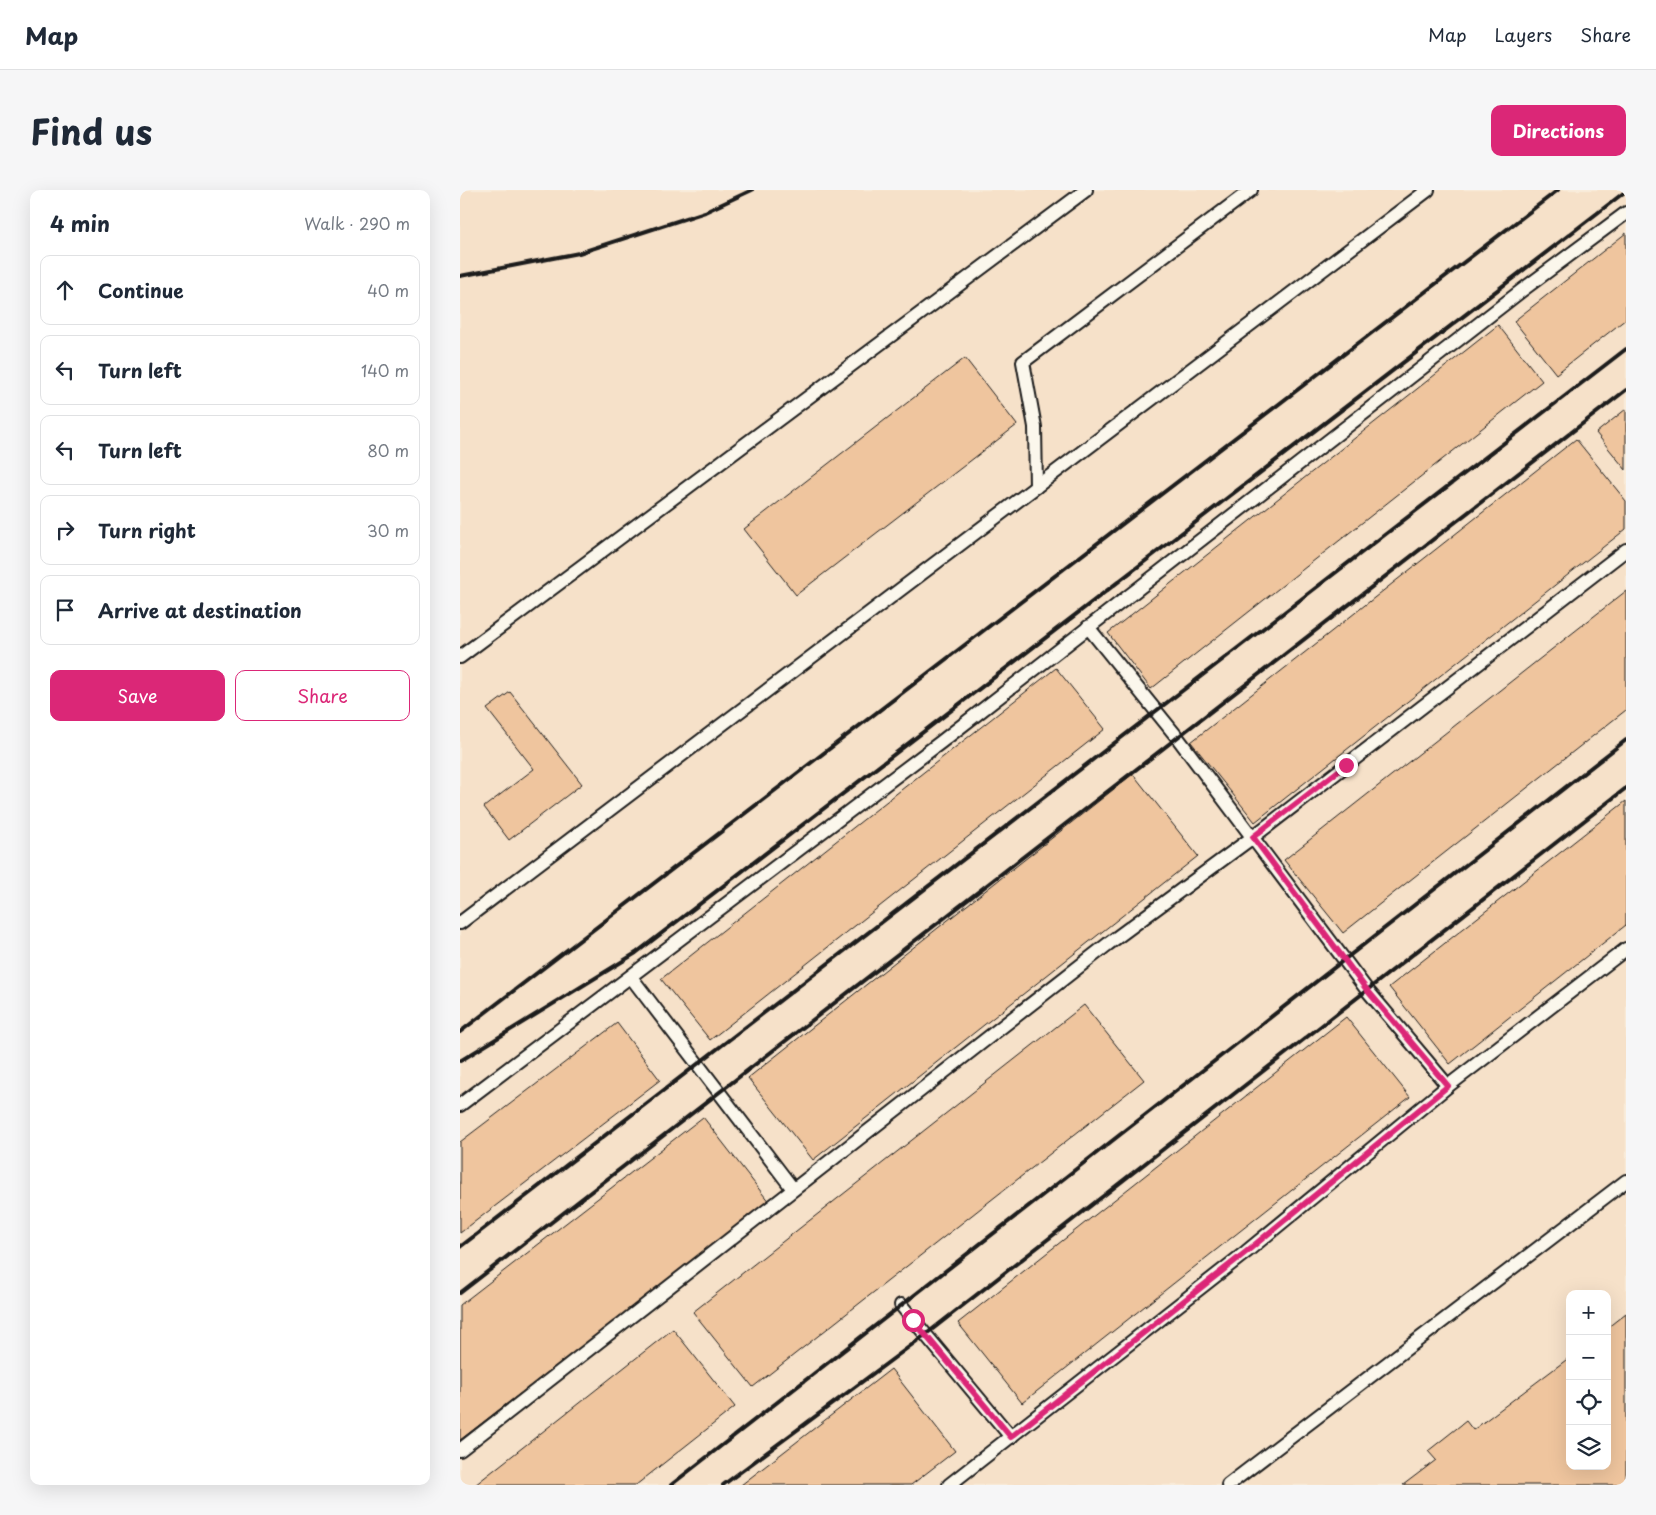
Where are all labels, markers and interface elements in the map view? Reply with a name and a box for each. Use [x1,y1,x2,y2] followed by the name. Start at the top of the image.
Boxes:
[25,17,78,53] text: Map
[1428,21,1467,48] text: Map
[1495,21,1552,48] text: Layers
[1580,21,1631,48] text: Share
[30,104,152,157] text: Find us
[1491,105,1626,156] button: Directions
[50,207,110,239] text: 4 min
[304,211,410,235] text: Walk · 290 m
[51,276,79,304] icon: ahead
[98,276,184,304] text: Continue
[367,278,409,302] text: 40 m
[51,356,79,384] icon: left
[98,356,182,384] text: Turn left
[361,358,409,382] text: 140 m
[51,436,79,464] icon: left
[98,436,182,464] text: Turn left
[367,438,409,462] text: 80 m
[51,516,79,544] icon: right
[98,516,196,544] text: Turn right
[367,518,409,542] text: 30 m
[51,596,79,624] icon: arrive
[98,596,302,624] text: Arrive at destination
[50,670,225,721] button: Save
[235,670,410,721] button: Share
[1335,754,1358,777] route end
[1566,1290,1611,1470] map controls
[1566,1290,1611,1335] button: +
[902,1309,925,1332] route start
[1566,1335,1611,1380] button: −
[1566,1380,1611,1425] button: locate
[1566,1425,1611,1470] button: layers

